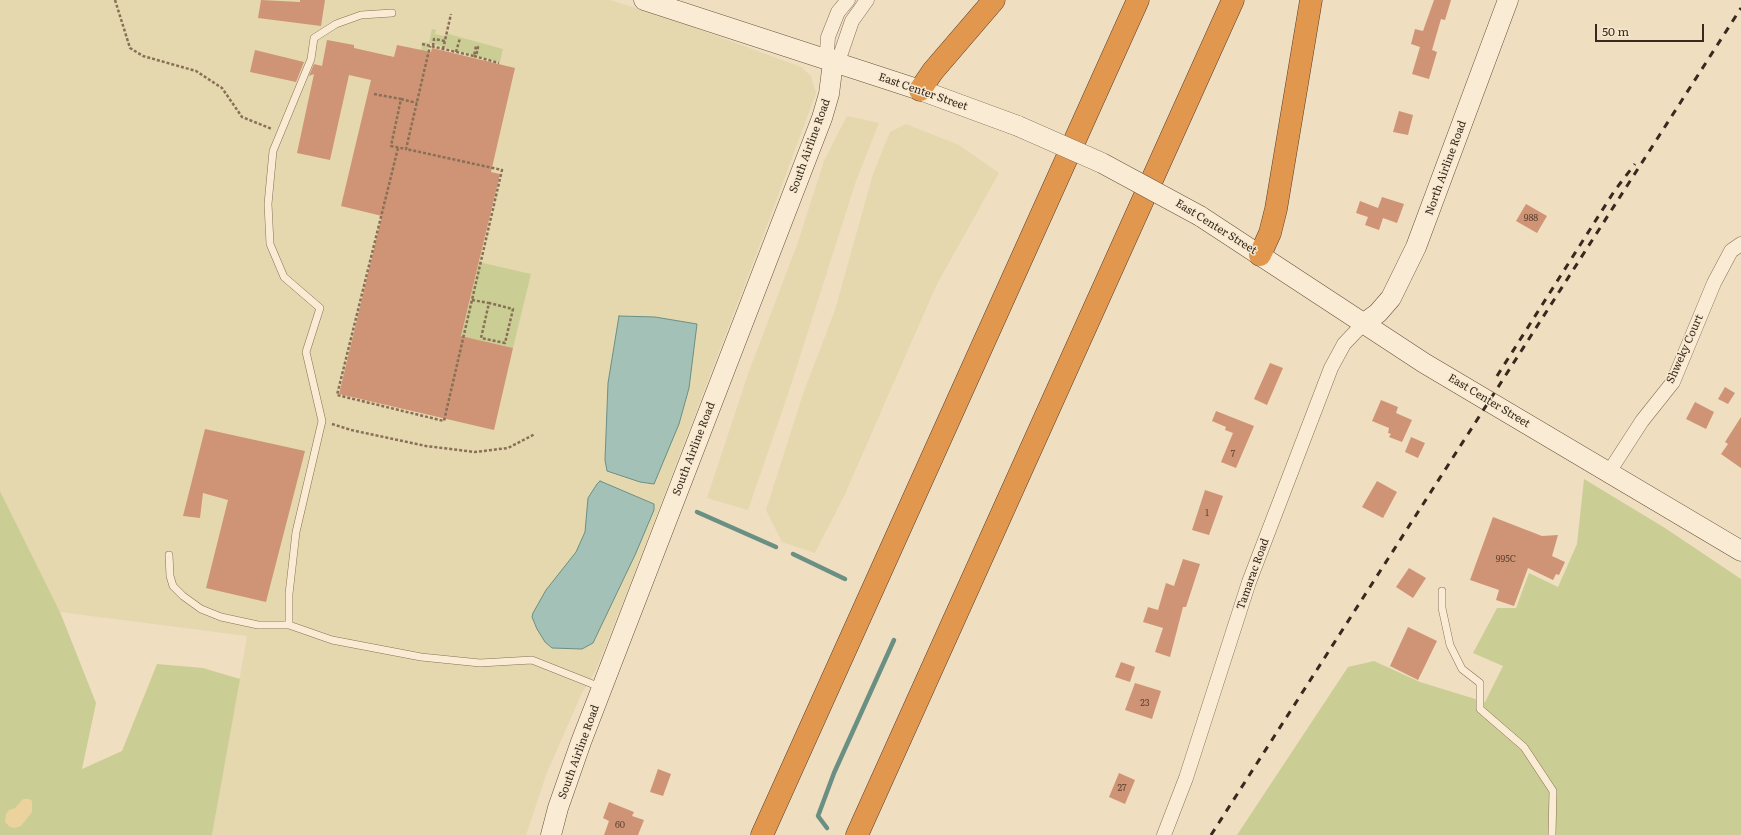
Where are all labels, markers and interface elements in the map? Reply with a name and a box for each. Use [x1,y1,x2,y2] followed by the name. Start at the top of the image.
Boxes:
[1597,16,1706,42] scale bar
[1602,22,1629,40] text: 50 m
[877,71,969,113] street label: East Center Street
[787,97,833,195] street label: South Airline Road
[1423,119,1469,217] street label: North Airline Road
[1173,197,1259,257] street label: East Center Street
[1524,213,1538,223] house number: 988
[1664,312,1706,386] street label: Shweky Court
[1446,371,1532,431] street label: East Center Street
[670,400,718,498] street label: South Airline Road
[1231,449,1235,459] house number: 7
[1205,508,1209,518] house number: 1
[1234,536,1272,612] street label: Tamarac Road
[1496,554,1516,564] house number: 995C
[1140,698,1150,708] house number: 23
[556,703,602,801] street label: South Airline Road
[1117,783,1127,793] house number: 27
[615,820,625,830] house number: 60

